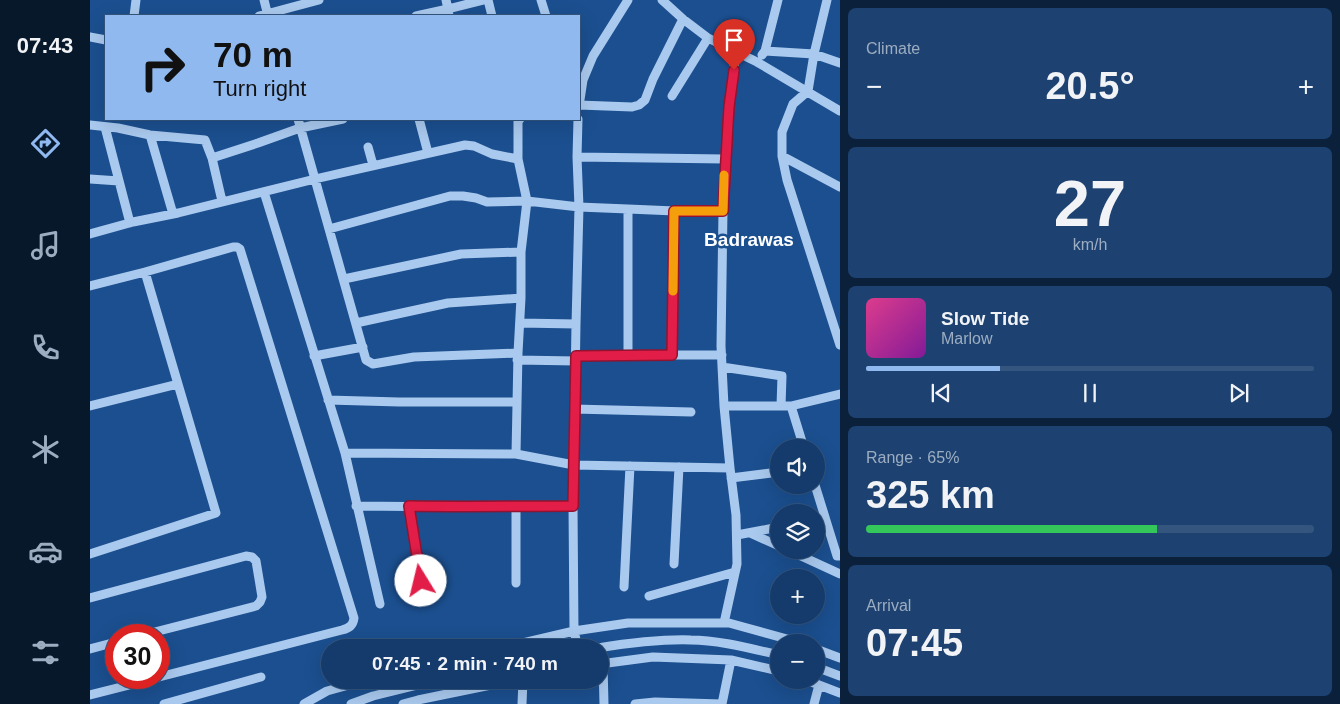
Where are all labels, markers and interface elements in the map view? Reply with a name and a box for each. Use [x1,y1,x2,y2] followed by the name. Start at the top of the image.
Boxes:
[713,19,755,70] pin
[720,26,748,54] icon: arrive
[17,33,73,58] text: 07:43
[130,35,195,100] icon: right
[213,35,293,74] text: 70 m
[866,40,920,57] text: Climate
[1045,65,1135,107] text: 20.5°
[866,71,882,102] text: −
[1298,71,1314,102] text: +
[213,76,306,101] text: Turn right
[28,126,63,161] icon: directions
[1054,167,1126,240] text: 27
[28,228,63,263] icon: music
[704,229,794,250] district label: Badrawas
[1073,236,1107,253] text: km/h
[941,308,1029,329] text: Slow Tide
[28,330,63,365] icon: phone
[941,330,993,347] text: Marlow
[927,379,955,407] icon: previous
[1076,379,1104,407] icon: pause
[1225,379,1253,407] icon: next
[28,432,63,467] icon: climate
[770,439,825,689] map controls
[770,439,825,494] button: sound
[866,449,959,466] text: Range · 65%
[866,474,995,516] text: 325 km
[770,504,825,559] button: layers
[28,534,63,569] icon: car
[394,554,446,606] position arrow
[770,569,825,624] button: +
[866,597,911,614] text: Arrival
[866,622,963,664] text: 07:45
[105,624,170,689] speed limit sign: 30
[770,634,825,689] button: −
[28,635,63,670] icon: filters
[372,653,558,674] text: 07:45 · 2 min · 740 m

